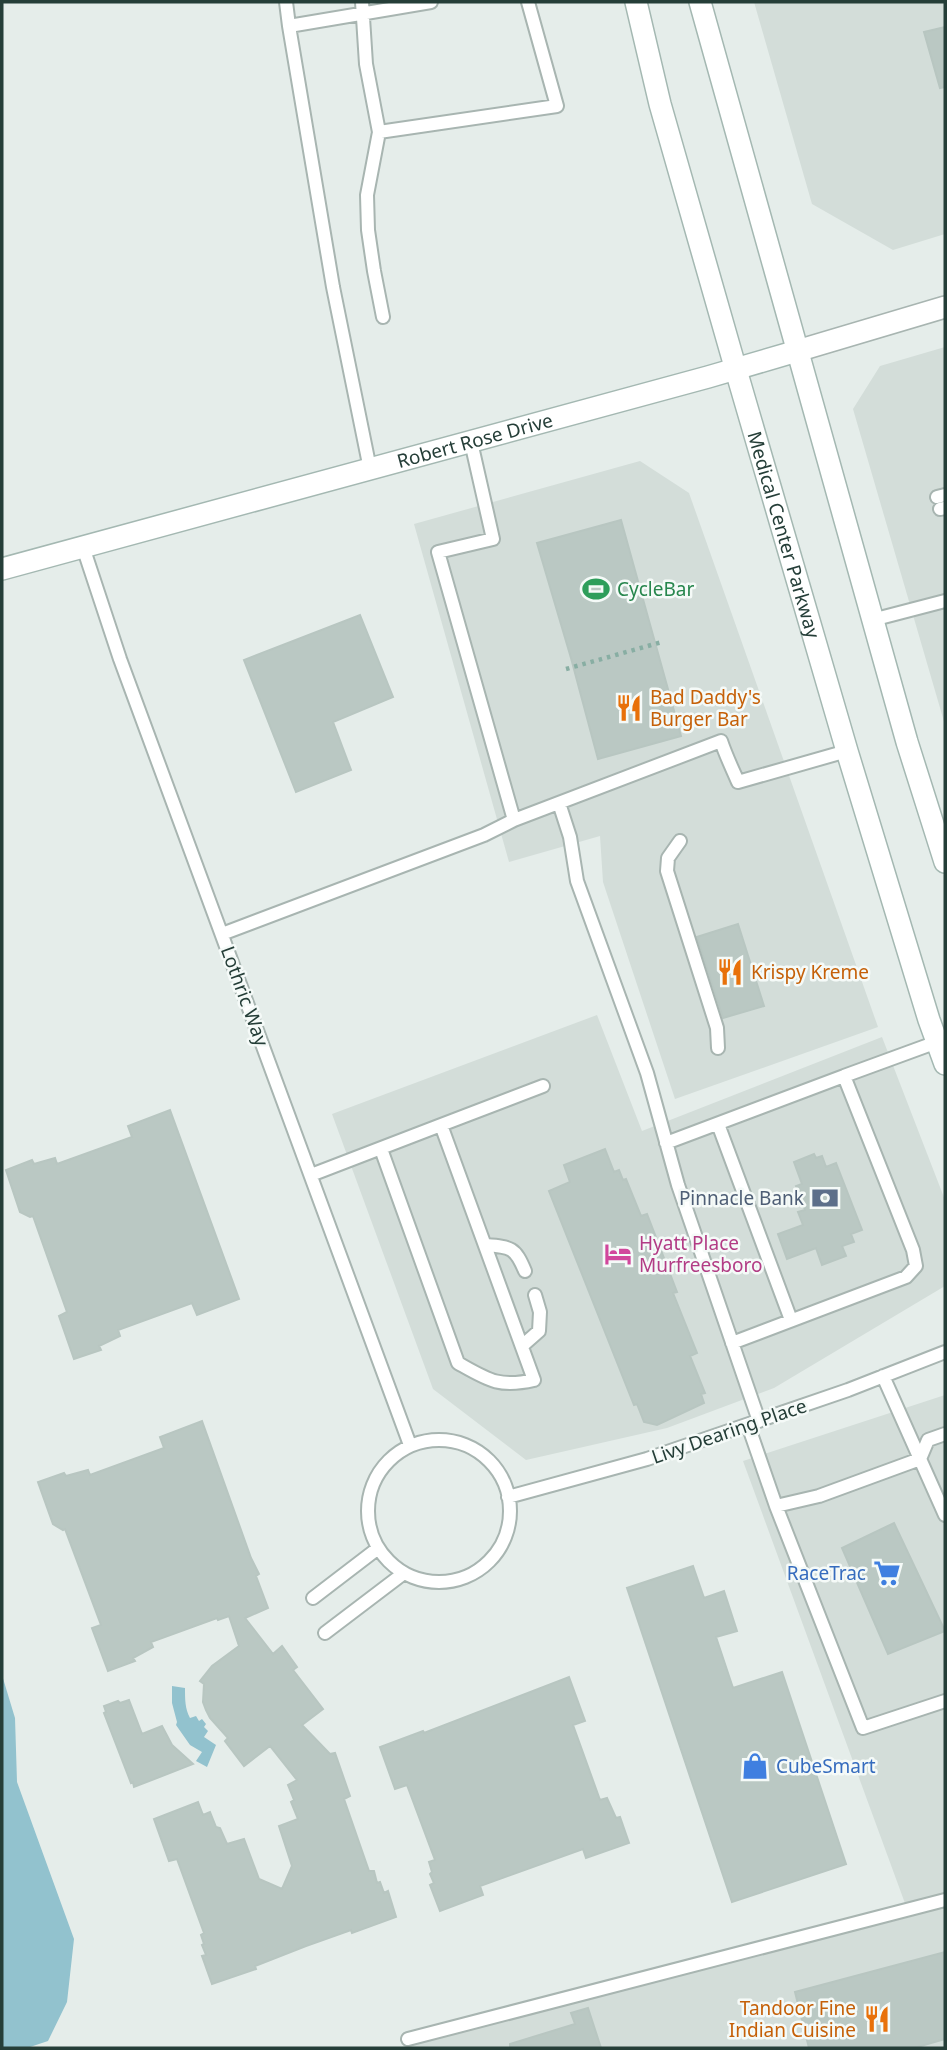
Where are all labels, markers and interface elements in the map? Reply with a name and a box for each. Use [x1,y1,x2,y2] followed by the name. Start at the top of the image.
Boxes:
[394,407,556,474] street label: Robert Rose Drive
[741,428,827,642] street label: Medical Center Parkway
[581,574,611,604] sports icon: CycleBar
[617,576,694,602] place label: CycleBar
[650,684,761,732] place label: Bad Daddy's Burger Bar
[614,693,644,723] restaurant icon: Bad Daddy's Burger Bar
[215,942,275,1050] street label: Lothric Way
[715,957,745,987] restaurant icon: Krispy Kreme
[751,959,869,985] place label: Krispy Kreme
[810,1183,840,1213] bank icon: Pinnacle Bank
[679,1185,804,1211] place label: Pinnacle Bank
[639,1230,763,1278] place label: Hyatt Place Murfreesboro
[603,1239,633,1269] hotel icon: Hyatt Place Murfreesboro
[648,1392,810,1470] street label: Livy Dearing Place
[872,1558,902,1588] supermarket icon: RaceTrac
[787,1560,866,1586] place label: RaceTrac
[740,1751,770,1781] shop icon: CubeSmart
[776,1753,876,1779] place label: CubeSmart
[729,1995,856,2043] place label: Tandoor Fine Indian Cuisine
[862,2004,892,2034] restaurant icon: Tandoor Fine Indian Cuisine

